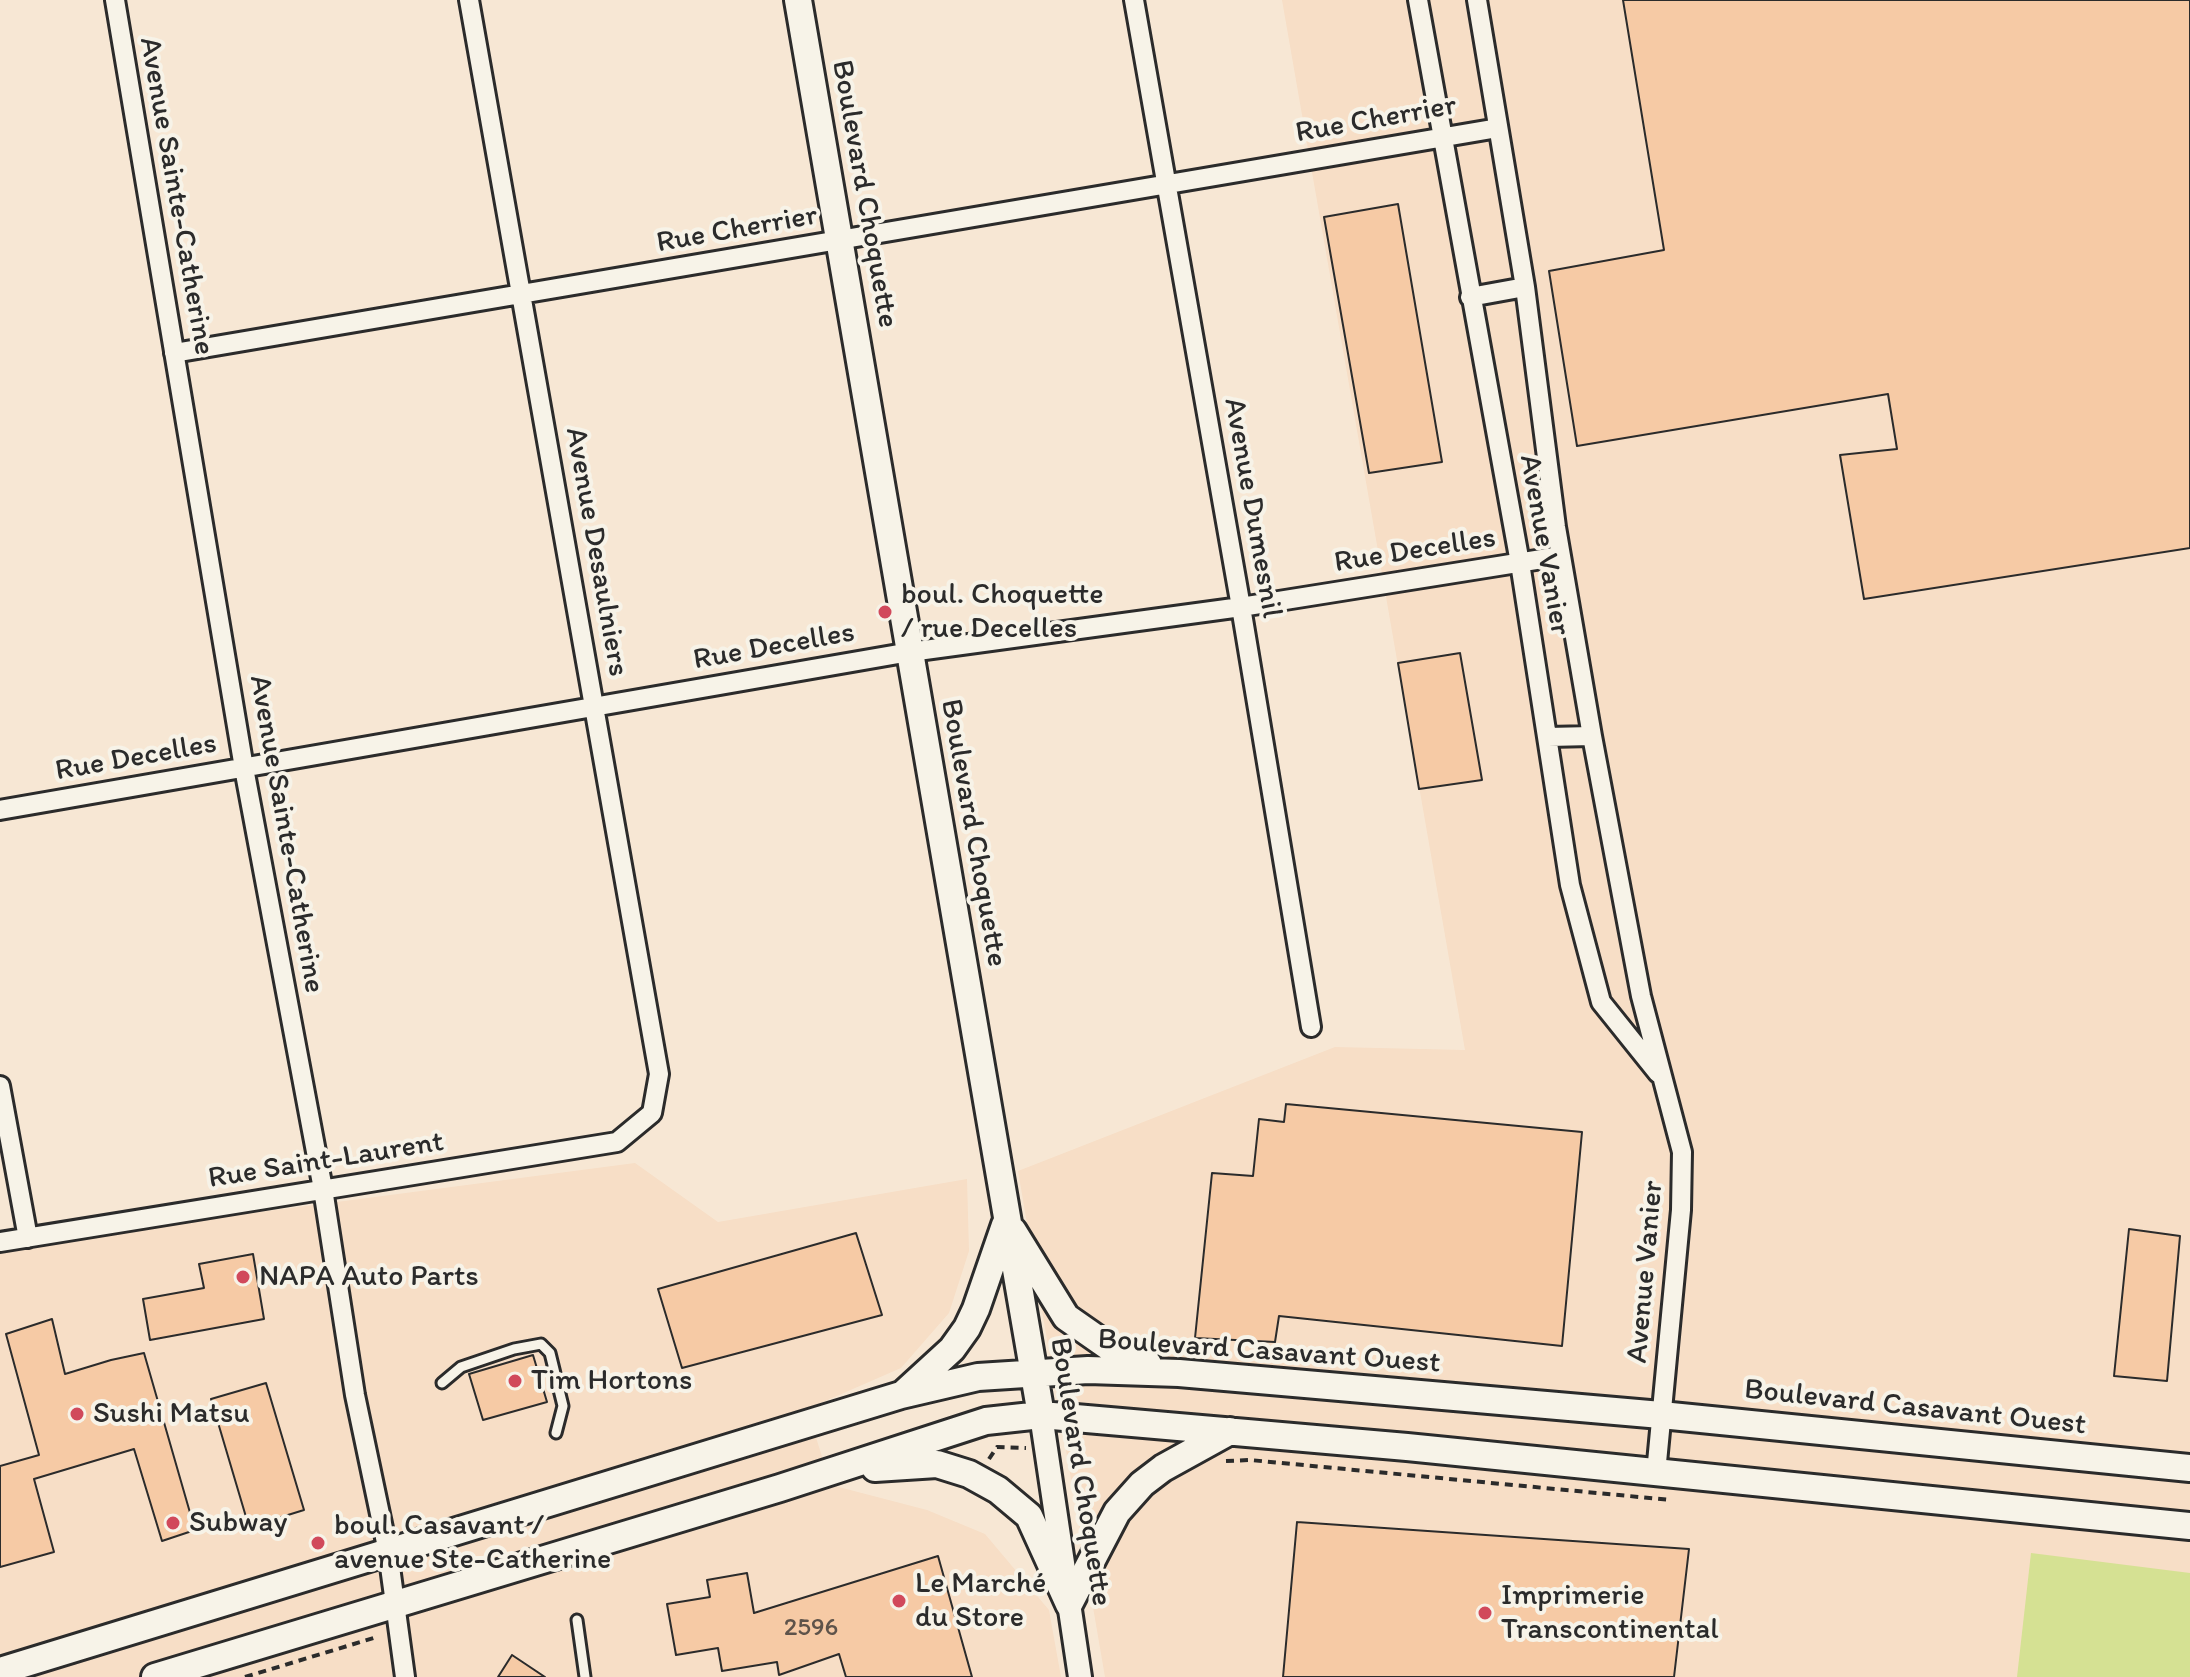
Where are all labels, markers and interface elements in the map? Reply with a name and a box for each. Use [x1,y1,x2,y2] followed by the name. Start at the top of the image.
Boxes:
[130,34,222,358] street label: Avenue Sainte-Catherine
[823,57,905,331] street label: Boulevard Choquette
[1293,88,1459,152] street label: Rue Cherrier
[654,198,820,262] street label: Rue Cherrier
[1215,395,1289,621] street label: Avenue Dumesnil
[556,425,636,679] street label: Avenue Desaulniers
[1510,452,1578,638] street label: Avenue Vanier
[1332,520,1498,582] street label: Rue Decelles
[901,577,1104,648] place label: boul. Choquette / rue Decelles
[876,603,894,621] marker: boul. Choquette / rue Decelles
[691,615,857,679] street label: Rue Decelles
[240,672,332,996] street label: Avenue Sainte-Catherine
[932,696,1014,970] street label: Boulevard Choquette
[53,726,219,790] street label: Rue Decelles
[206,1125,446,1197] street label: Rue Saint-Laurent
[1620,1179,1672,1365] street label: Avenue Vanier
[259,1259,479,1295] place label: NAPA Auto Parts
[234,1268,252,1286] marker: NAPA Auto Parts
[1096,1322,1442,1382] street label: Boulevard Casavant Ouest
[1041,1335,1119,1609] street label: Boulevard Choquette
[531,1363,692,1399] place label: Tim Hortons
[506,1372,524,1390] marker: Tim Hortons
[1742,1372,2088,1444] street label: Boulevard Casavant Ouest
[93,1396,250,1432] place label: Sushi Matsu
[68,1405,86,1423] marker: Sushi Matsu
[189,1505,287,1541] place label: Subway
[334,1508,611,1578] place label: boul. Casavant / avenue Ste-Catherine
[164,1514,182,1532] marker: Subway
[309,1534,327,1552] marker: boul. Casavant / avenue Ste-Catherine
[915,1566,1046,1636] place label: Le Marché du Store
[1501,1578,1719,1648] place label: Imprimerie Transcontinental
[890,1592,908,1610] marker: Le Marché du Store
[1476,1604,1494,1622] marker: Imprimerie Transcontinental
[784,1612,838,1644] house number: 2596

